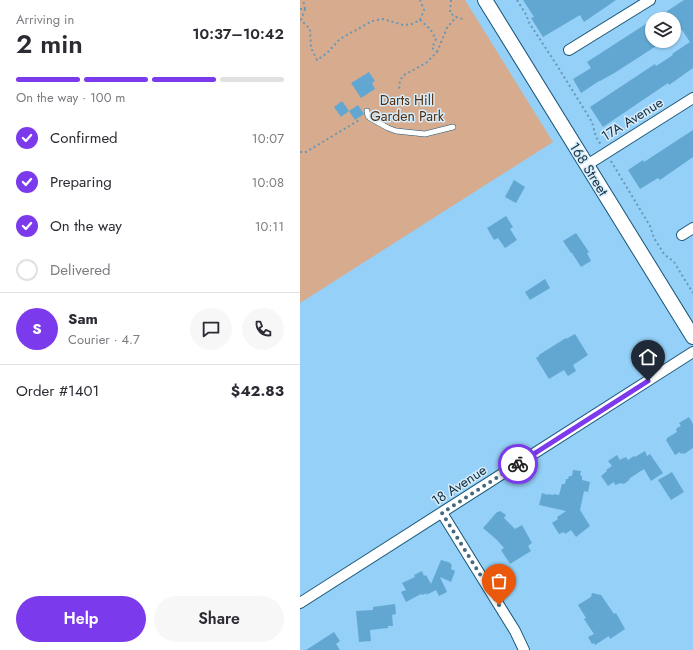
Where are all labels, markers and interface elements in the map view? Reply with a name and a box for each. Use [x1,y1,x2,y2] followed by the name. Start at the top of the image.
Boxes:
[16,10,74,29] text: Arriving in
[645,12,681,48] map controls
[645,12,681,48] button: layers
[192,23,284,45] text: 10:37–10:42
[16,25,83,63] text: 2 min
[16,88,125,107] text: On the way · 100 m
[370,90,445,126] park label: Darts Hill Garden Park
[597,92,667,146] street label: 17A Avenue
[16,127,38,149] icon: check
[50,127,118,149] text: Confirmed
[252,129,284,148] text: 10:07
[565,138,614,200] street label: 168 Street
[16,171,38,193] icon: check
[50,171,112,193] text: Preparing
[252,173,284,192] text: 10:08
[16,215,38,237] icon: check
[50,215,122,237] text: On the way
[255,217,284,236] text: 10:11
[50,259,111,281] text: Delivered
[68,308,98,330] text: Sam
[190,308,232,350] button: chat
[242,308,284,350] button: phone
[32,318,42,340] text: S
[68,330,140,349] text: Courier · 4.7
[631,340,665,381] pin
[637,346,659,368] icon: home
[16,380,99,402] text: Order #1401
[231,380,284,402] text: $42.83
[498,444,538,484] courier
[507,453,529,475] icon: bike
[428,460,490,510] street label: 18 Avenue
[482,564,516,605] pin
[488,570,510,592] icon: bag
[16,596,146,642] button: Help
[154,596,284,642] button: Share

